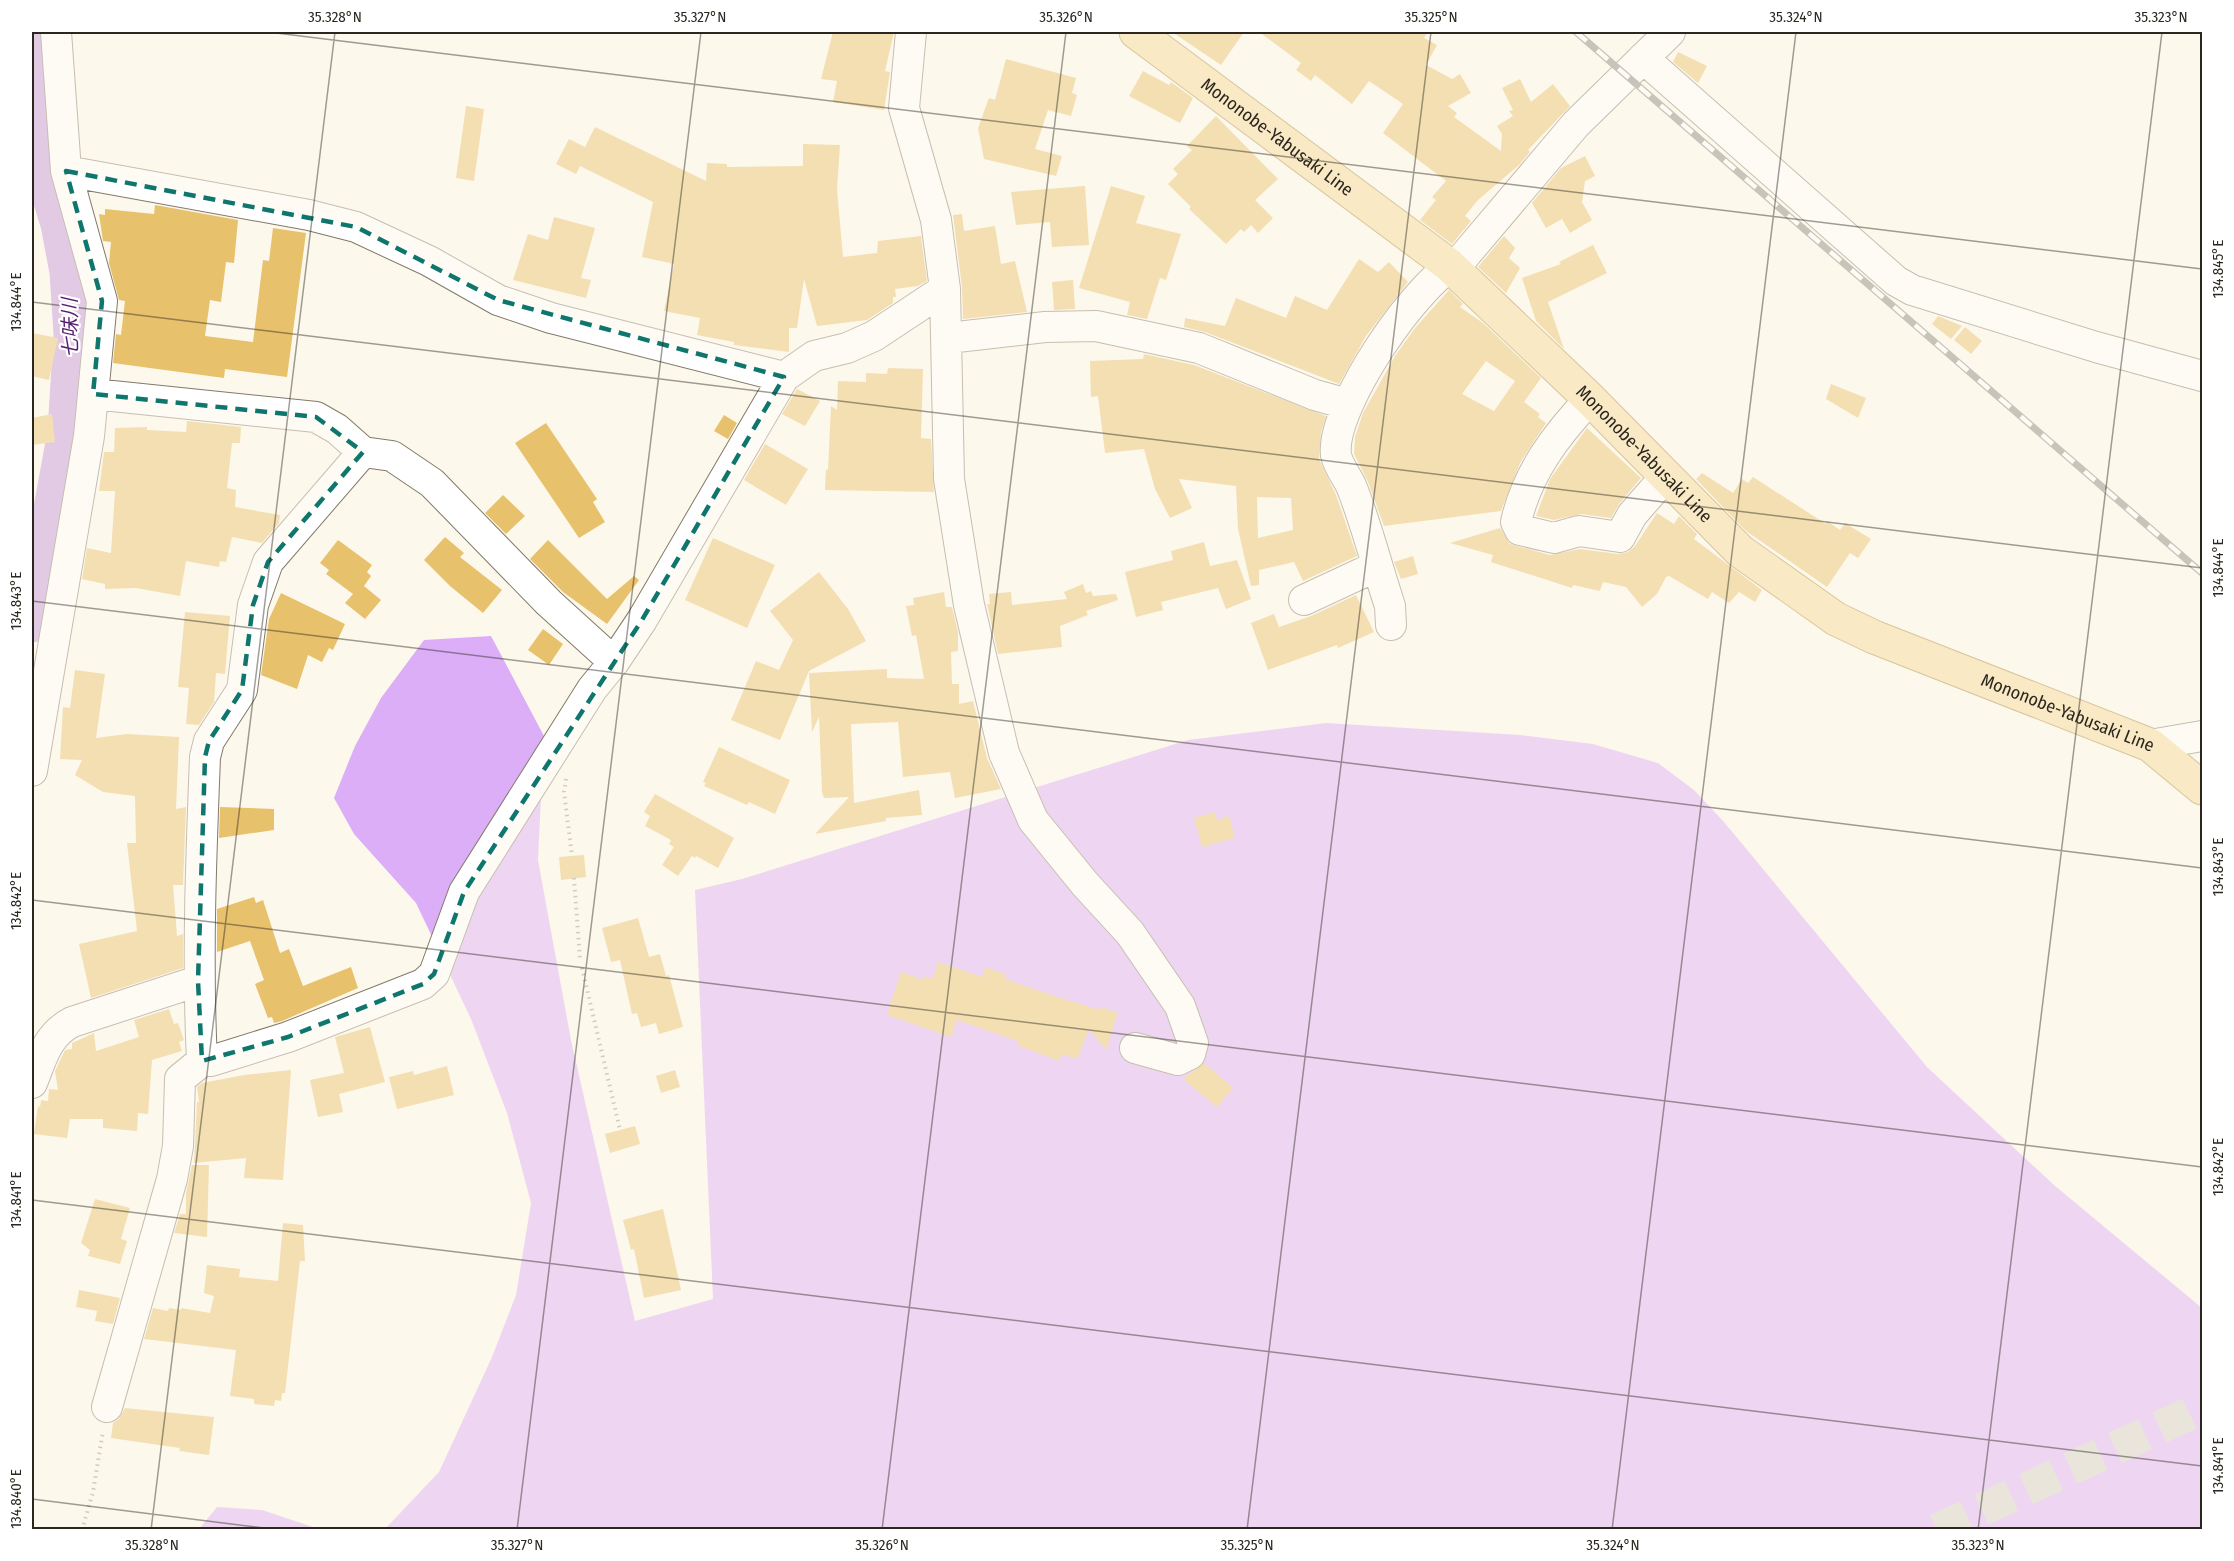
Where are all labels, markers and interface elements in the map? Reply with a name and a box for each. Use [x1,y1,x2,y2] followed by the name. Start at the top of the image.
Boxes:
[308,8,362,26] text: 35.328°N
[674,8,726,26] text: 35.327°N
[1039,8,1093,26] text: 35.326°N
[1404,8,1458,26] text: 35.325°N
[1769,8,1823,26] text: 35.324°N
[2134,8,2188,26] text: 35.323°N
[1197,73,1358,201] street label: Mononobe-Yabusaki Line
[2209,240,2227,298] text: 134.845°E
[7,272,25,332] text: 134.844°E
[57,296,83,358] water label: 七味川
[1572,381,1717,527] street label: Mononobe-Yabusaki Line
[2209,538,2227,598] text: 134.844°E
[7,572,25,630] text: 134.843°E
[1978,669,2158,757] street label: Mononobe-Yabusaki Line
[2209,838,2227,896] text: 134.843°E
[7,872,25,930] text: 134.842°E
[2209,1138,2227,1196] text: 134.842°E
[7,1172,25,1228] text: 134.841°E
[2209,1438,2227,1494] text: 134.841°E
[7,1469,25,1529] text: 134.840°E
[125,1536,179,1554] text: 35.328°N
[491,1536,543,1554] text: 35.327°N
[855,1536,909,1554] text: 35.326°N
[1220,1536,1274,1554] text: 35.325°N
[1586,1536,1640,1554] text: 35.324°N
[1951,1536,2005,1554] text: 35.323°N

